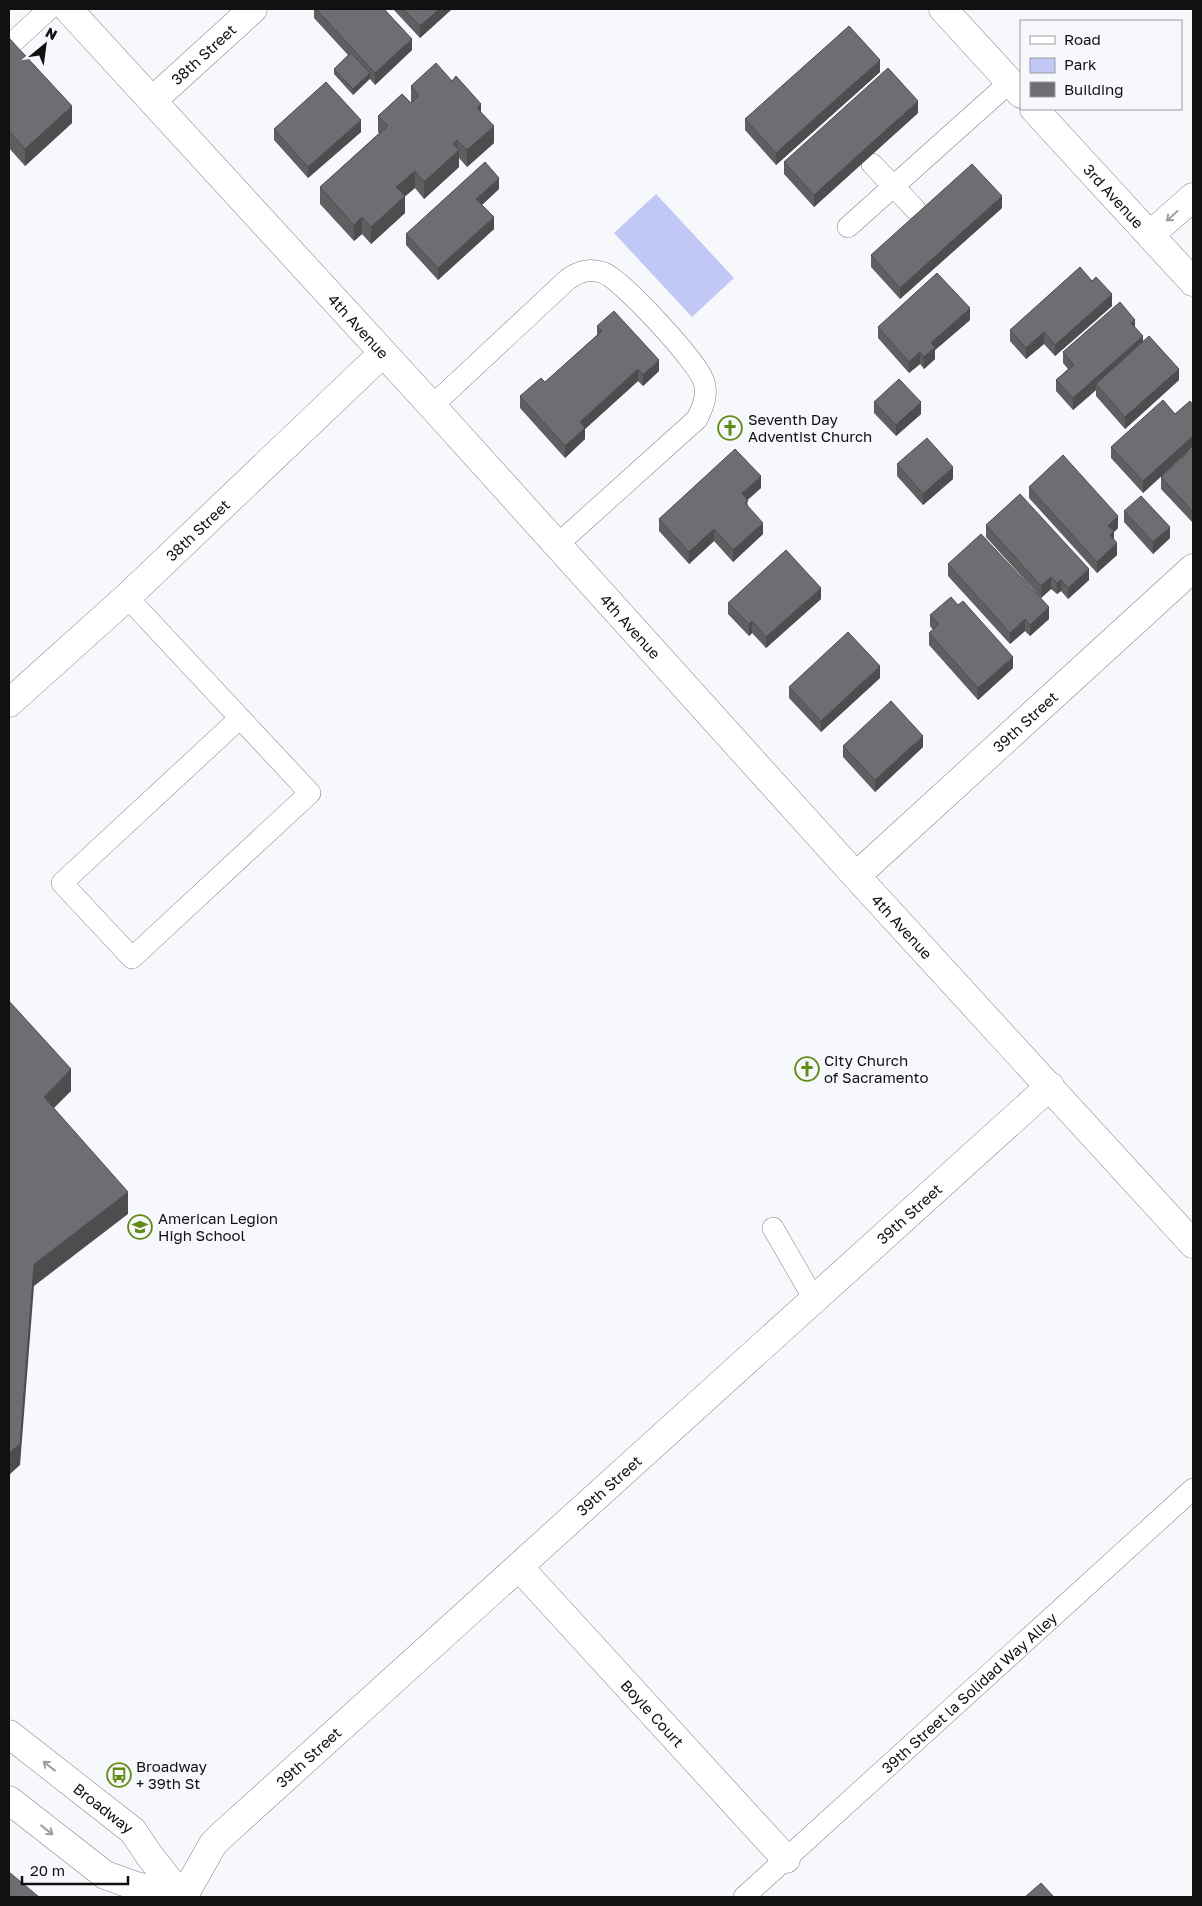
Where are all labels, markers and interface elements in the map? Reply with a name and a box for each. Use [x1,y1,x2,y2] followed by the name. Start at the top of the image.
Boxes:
[20,20,70,70] north arrow
[167,20,239,88] street label: 38th Street
[1020,20,1182,110] legend
[43,23,60,43] text: N
[1064,30,1101,48] text: Road
[1064,55,1097,73] text: Park
[1064,80,1124,98] text: Building
[1080,160,1148,232] street label: 3rd Avenue
[1165,211,1178,222] one-way arrow
[325,290,393,362] street label: 4th Avenue
[748,410,872,445] place label: Seventh Day Adventist Church
[717,415,743,441] church icon: Seventh Day Adventist Church
[162,495,233,564] street label: 38th Street
[597,590,665,662] street label: 4th Avenue
[989,687,1061,756] street label: 39th Street
[868,890,936,963] street label: 4th Avenue
[824,1051,929,1086] place label: City Church of Sacramento
[794,1056,820,1082] church icon: City Church of Sacramento
[873,1180,945,1248] street label: 39th Street
[158,1209,278,1244] place label: American Legion High School
[127,1214,153,1240] school or university icon: American Legion High School
[572,1451,645,1519] street label: 39th Street
[878,1608,1061,1777] street label: 39th Street la Solidad Way Alley
[617,1676,688,1750] street label: Boyle Court
[272,1723,345,1791] street label: 39th Street
[136,1757,207,1792] place label: Broadway + 39th St
[43,1760,56,1771] one-way arrow
[106,1762,132,1788] bus stop icon: Broadway + 39th St
[70,1779,137,1837] street label: Broadway
[40,1825,54,1835] one-way arrow
[22,1854,129,1886] scale bar
[30,1861,65,1879] text: 20 m

